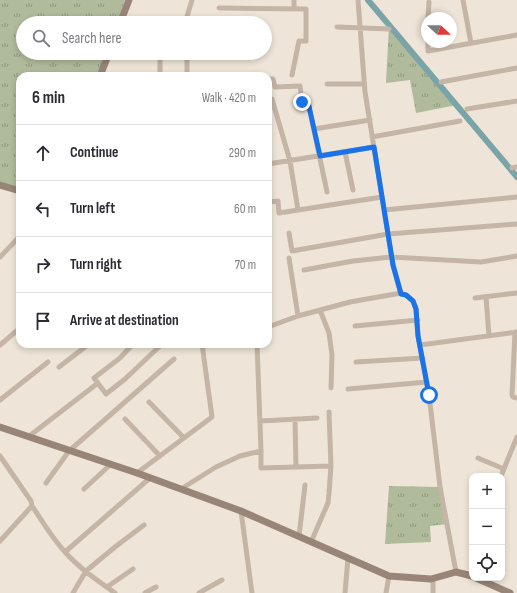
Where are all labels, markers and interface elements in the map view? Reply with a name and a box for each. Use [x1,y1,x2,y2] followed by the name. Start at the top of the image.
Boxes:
[421,12,457,48] north arrow
[16,16,272,60] search box
[30,27,52,49] icon: search
[62,29,122,48] text: Search here
[32,88,65,108] text: 6 min
[202,90,256,106] text: Walk · 420 m
[293,93,311,111] route end
[32,142,54,164] icon: ahead
[70,143,119,162] text: Continue
[229,145,256,161] text: 290 m
[32,198,54,220] icon: left
[70,199,115,218] text: Turn left
[234,201,256,217] text: 60 m
[32,254,54,276] icon: right
[70,255,122,274] text: Turn right
[235,257,256,273] text: 70 m
[32,310,54,332] icon: arrive
[70,311,179,330] text: Arrive at destination
[420,386,438,404] route start
[469,473,505,581] map controls
[469,473,505,509] button: +
[469,509,505,545] button: −
[469,545,505,581] button: locate

